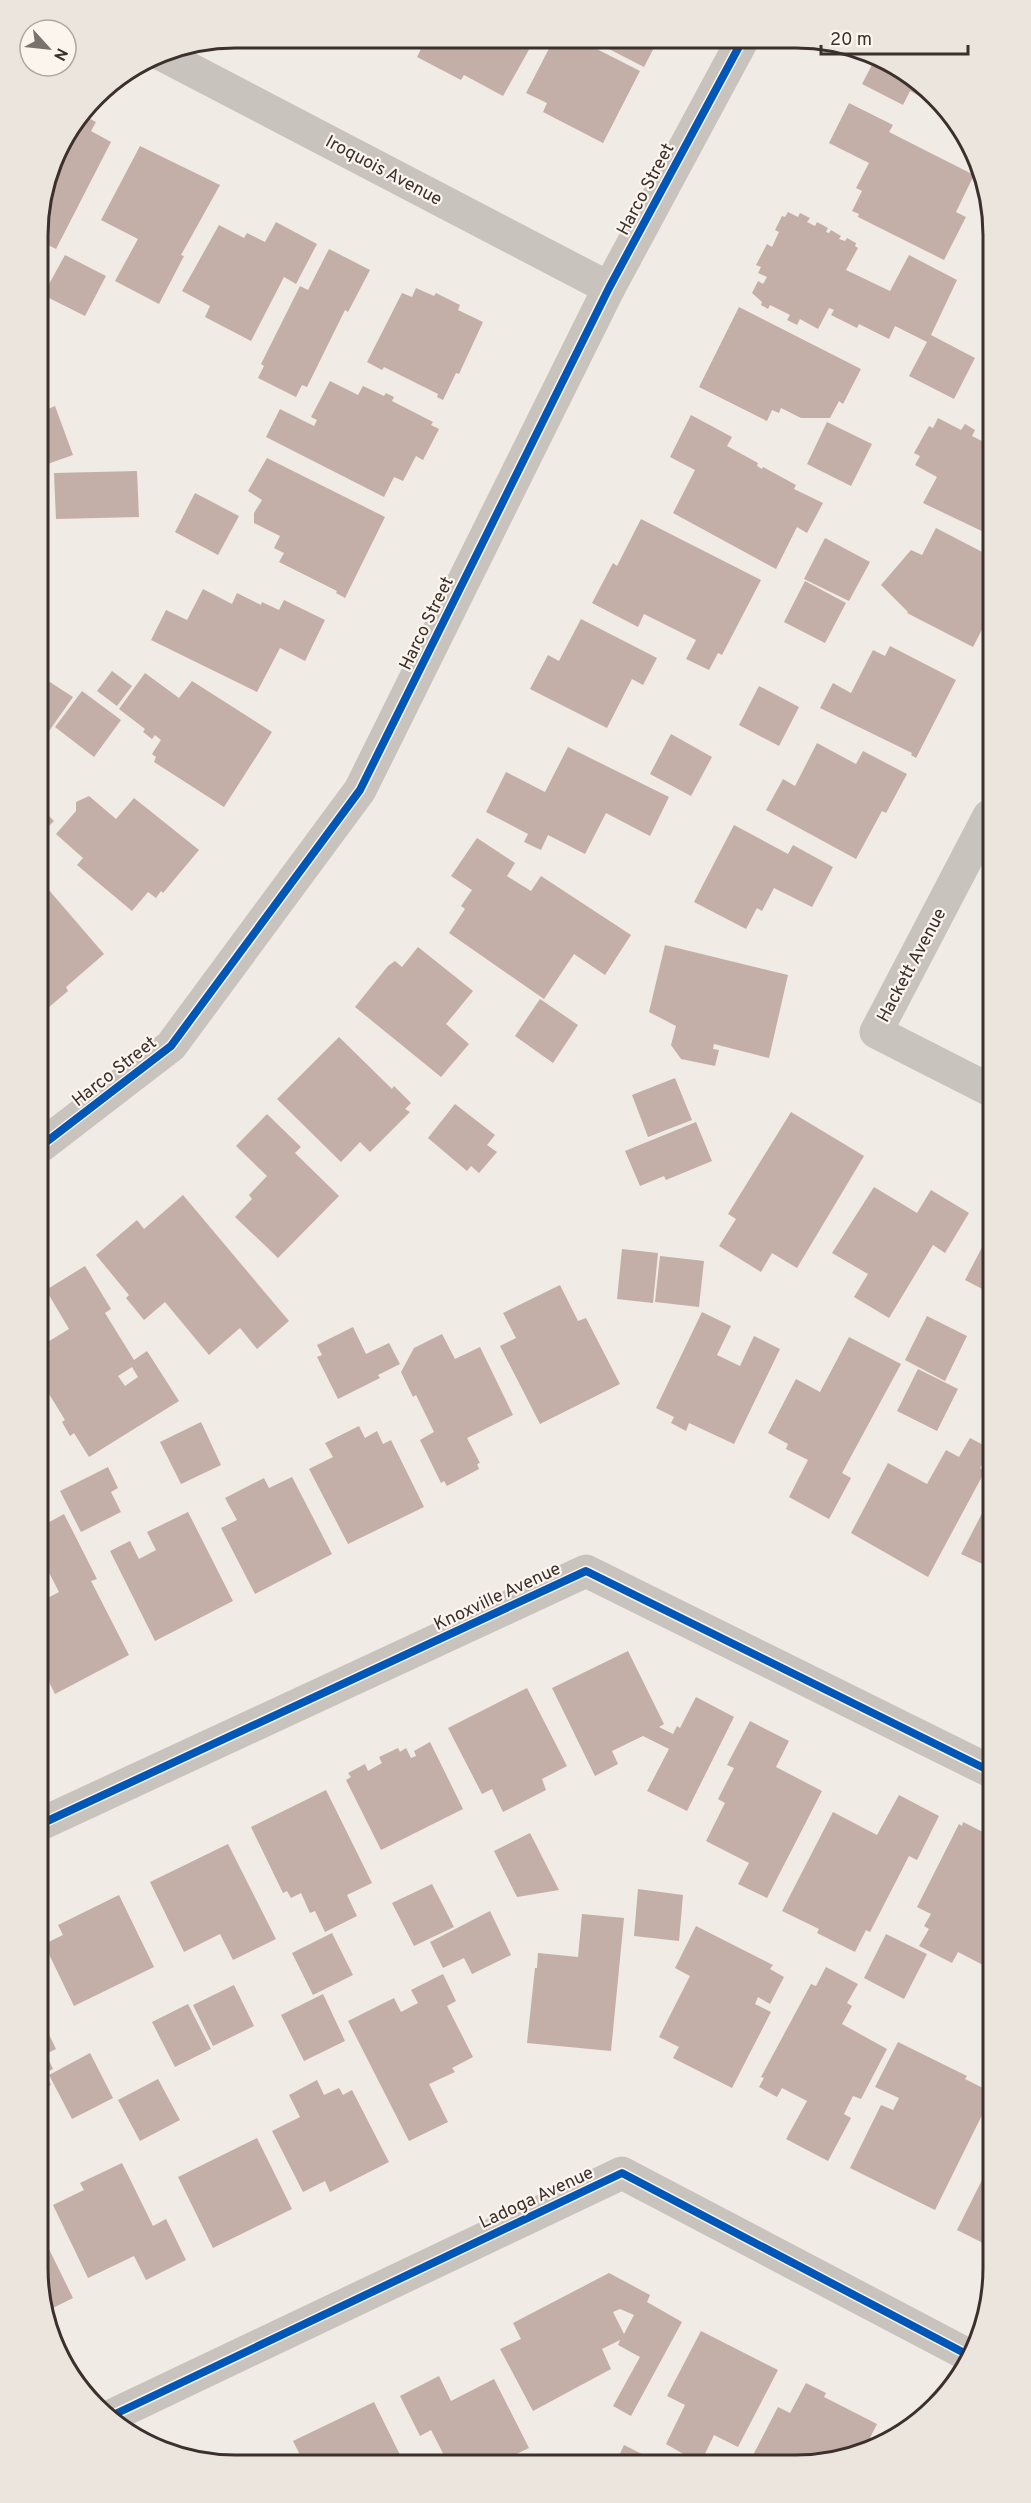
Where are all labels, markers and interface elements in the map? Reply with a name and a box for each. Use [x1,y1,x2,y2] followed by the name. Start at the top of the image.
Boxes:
[18,18,78,78] north arrow
[821,18,968,56] scale bar
[830,29,872,52] text: 20 m
[48,44,71,64] text: N
[321,131,446,212] street label: Iroquois Avenue
[612,140,680,240] street label: Harco Street
[395,573,460,674] street label: Harco Street
[873,905,952,1027] street label: Hackett Avenue
[68,1032,162,1112] street label: Harco Street
[430,1558,565,1637] street label: Knoxville Avenue
[476,2162,598,2235] street label: Ladoga Avenue

